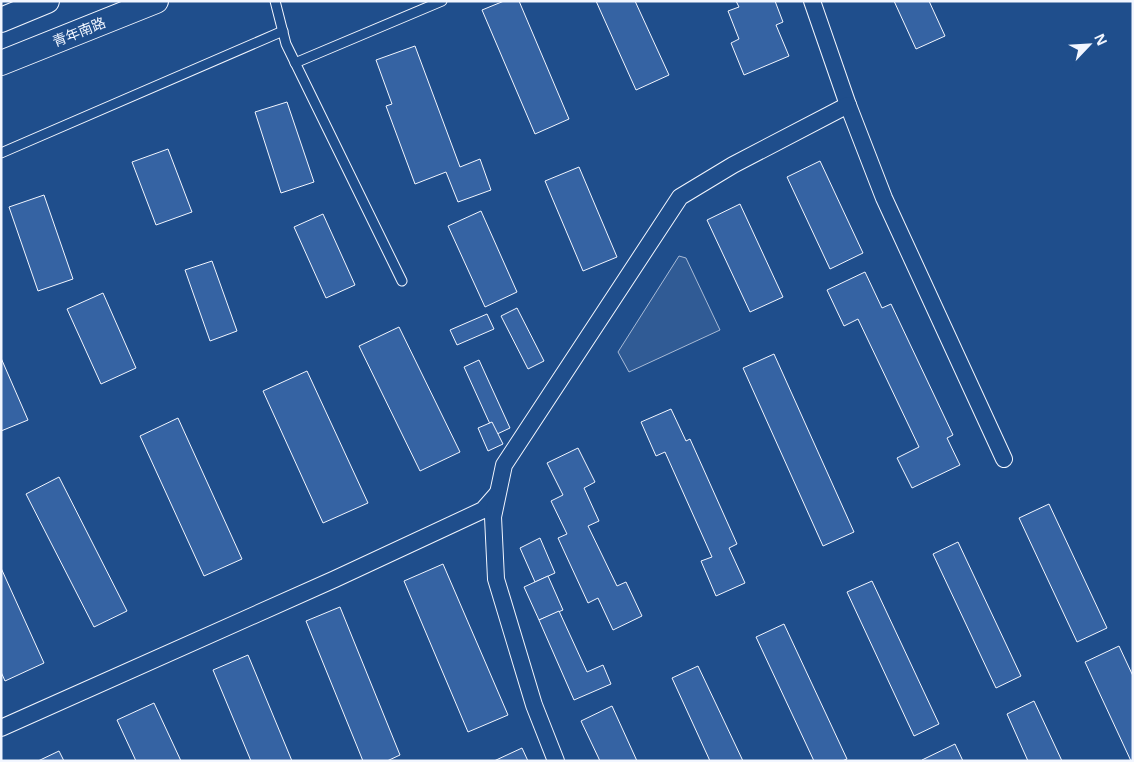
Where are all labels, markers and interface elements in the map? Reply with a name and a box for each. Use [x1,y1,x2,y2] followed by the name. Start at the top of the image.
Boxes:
[49,12,108,51] street label: 青年南路
[1064,20,1114,70] north arrow
[1090,30,1112,48] text: N

